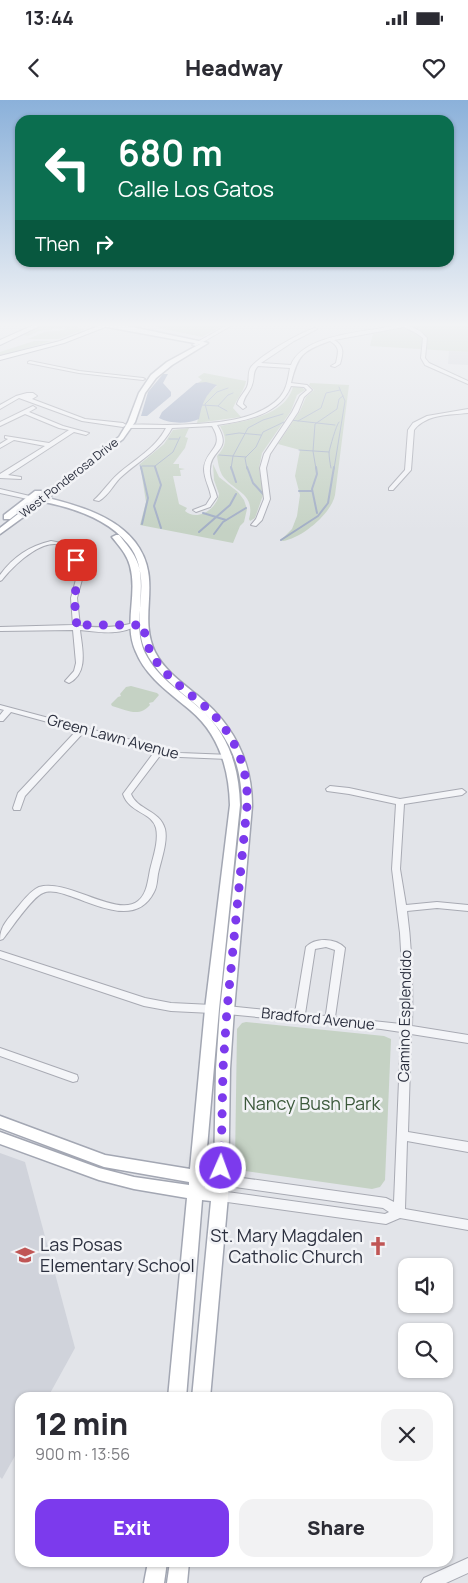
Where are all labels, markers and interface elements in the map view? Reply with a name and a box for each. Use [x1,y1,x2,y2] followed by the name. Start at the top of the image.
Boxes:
[25,5,74,31] text: 13:44
[185,53,283,83] text: Headway
[20,54,48,82] icon: back
[420,54,448,82] icon: heart
[118,129,223,177] text: 680 m
[35,135,100,200] icon: left
[118,174,274,204] text: Calle Los Gatos
[90,230,118,258] icon: right
[35,231,80,257] text: Then
[16,434,122,522] street label: West Ponderosa Drive
[55,539,97,581] pin
[62,546,90,574] icon: arrive
[45,709,182,764] street label: Green Lawn Avenue
[393,950,416,1082] street label: Camino Esplendido
[260,1002,376,1035] street label: Bradford Avenue
[244,1091,382,1115] park label: Nancy Bush Park
[194,1141,246,1193] position arrow
[210,1223,363,1268] place label: St. Mary Magdalen Catholic Church
[40,1232,195,1277] place label: Las Posas Elementary School
[367,1235,389,1257] church icon: St. Mary Magdalen Catholic Church
[14,1244,36,1266] school or university icon: Las Posas Elementary School
[398,1258,453,1378] map controls
[398,1258,453,1313] button: sound
[398,1323,453,1378] button: search
[35,1403,128,1444] text: 12 min
[381,1409,433,1461] button: close
[35,1443,130,1465] text: 900 m · 13:56
[35,1499,229,1557] button: Exit
[239,1499,433,1557] button: Share

